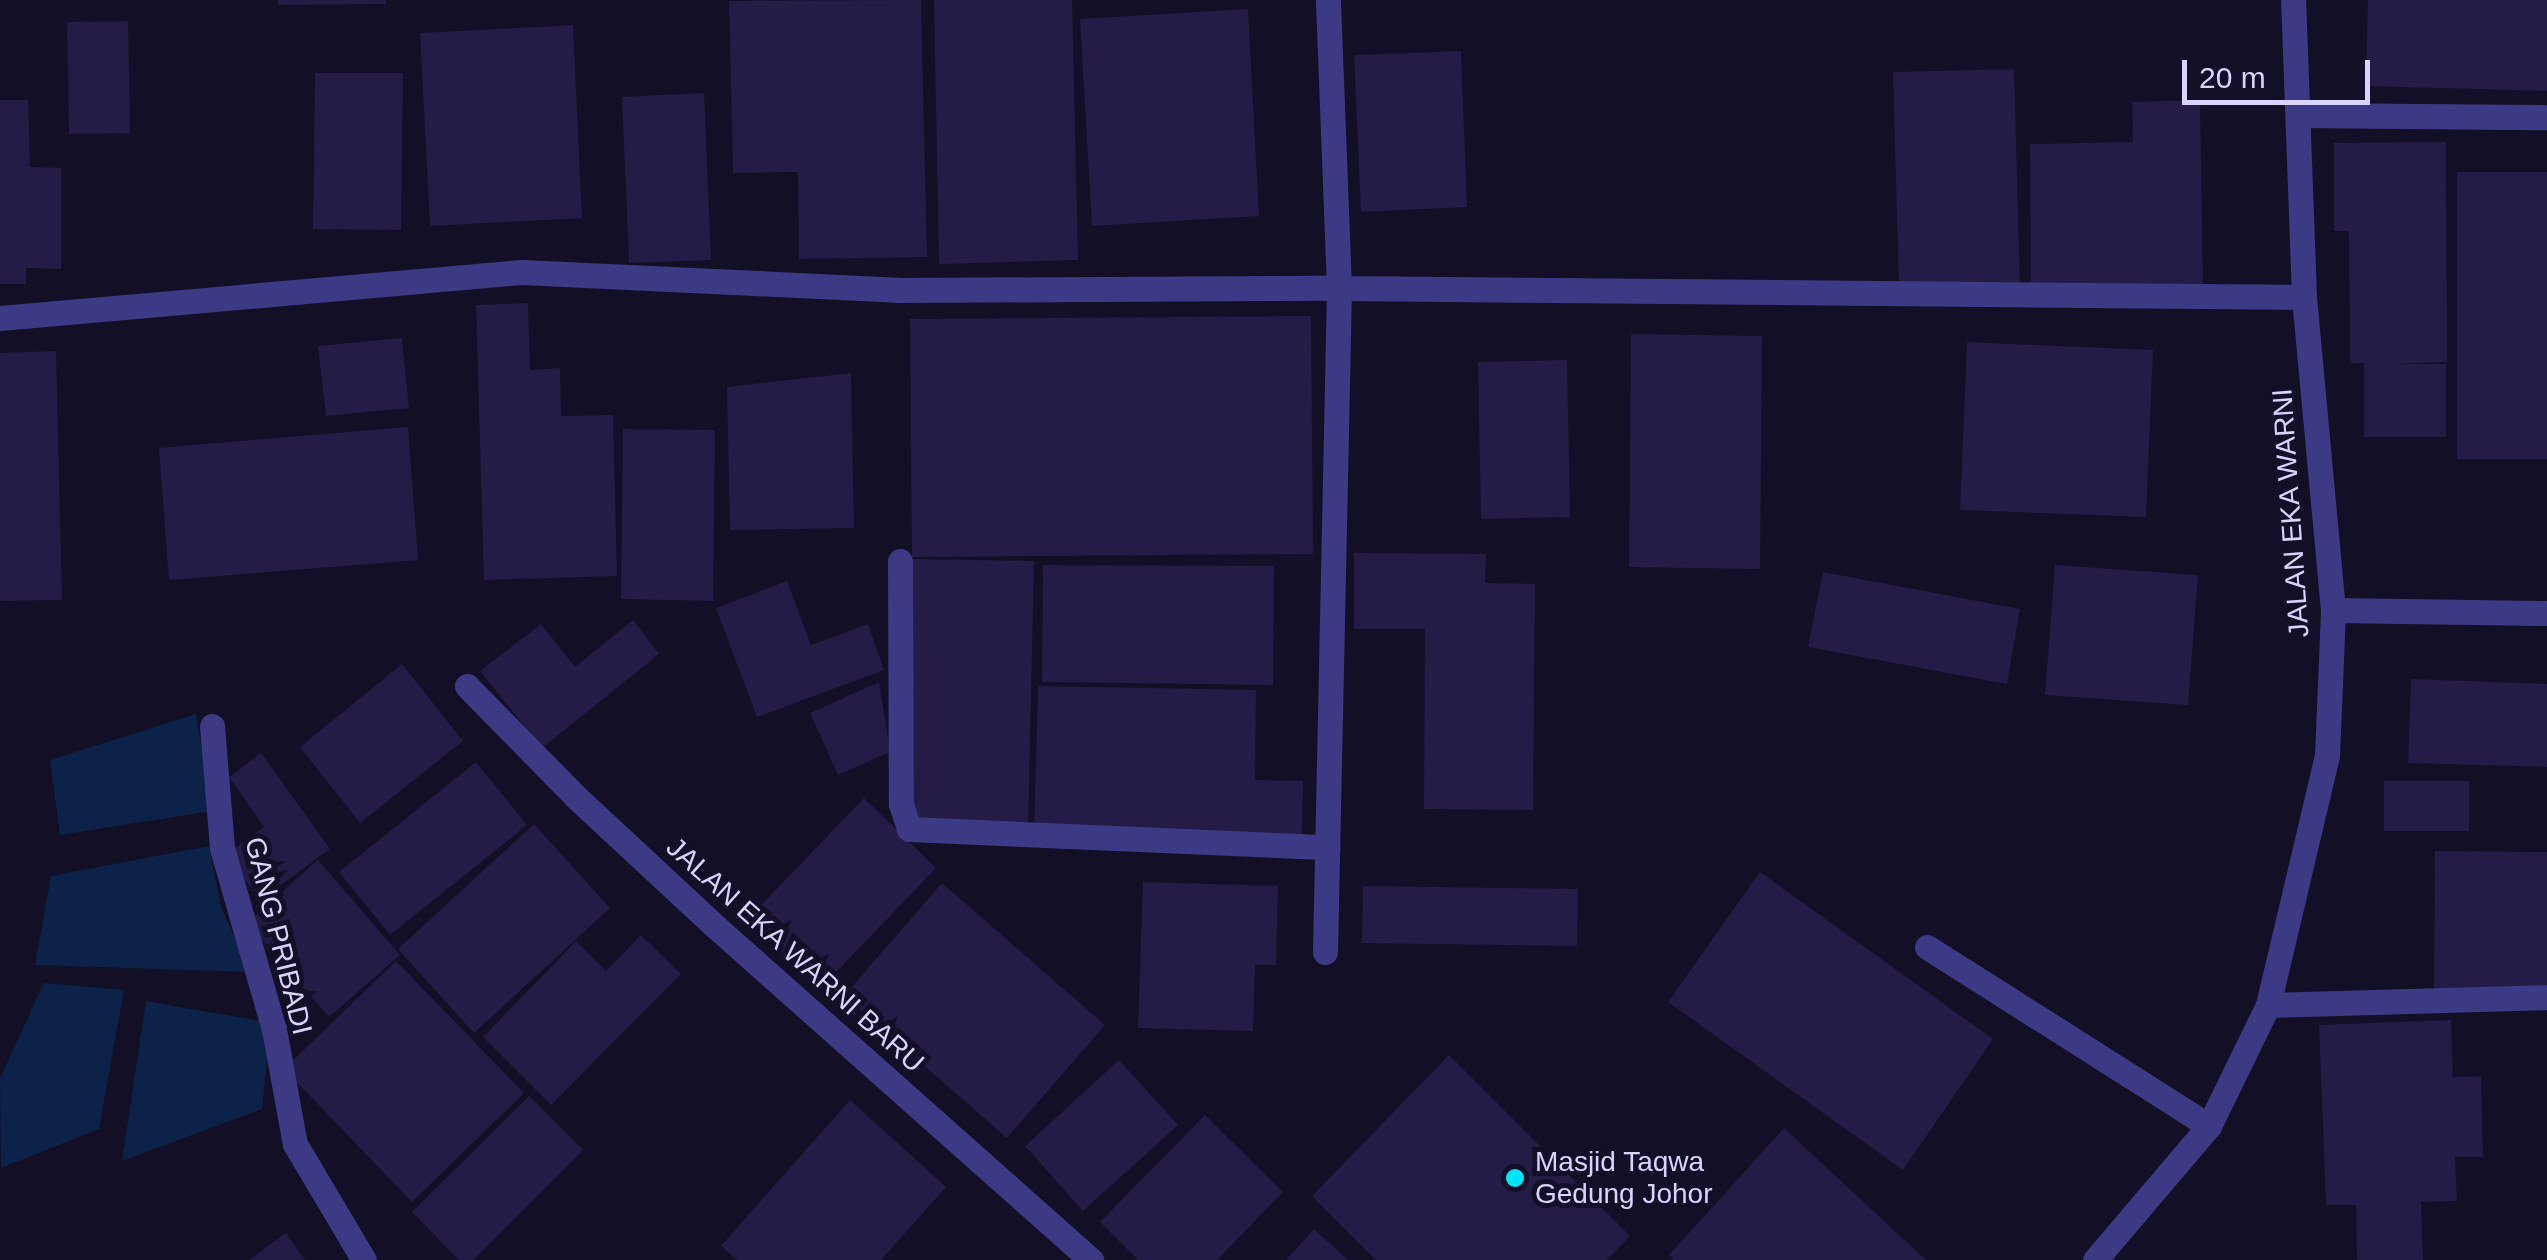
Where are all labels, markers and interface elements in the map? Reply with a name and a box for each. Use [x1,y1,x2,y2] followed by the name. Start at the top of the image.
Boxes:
[2187,40,2374,102] scale bar
[2199,61,2266,94] text: 20 m
[2265,387,2317,639] street label: JALAN EKA WARNI
[659,830,931,1080] street label: JALAN EKA WARNI BARU
[237,834,319,1038] street label: GANG PRIBADI
[1535,1145,1712,1211] place label: Masjid Taqwa Gedung Johor
[1504,1167,1526,1189] marker: Masjid Taqwa Gedung Johor

